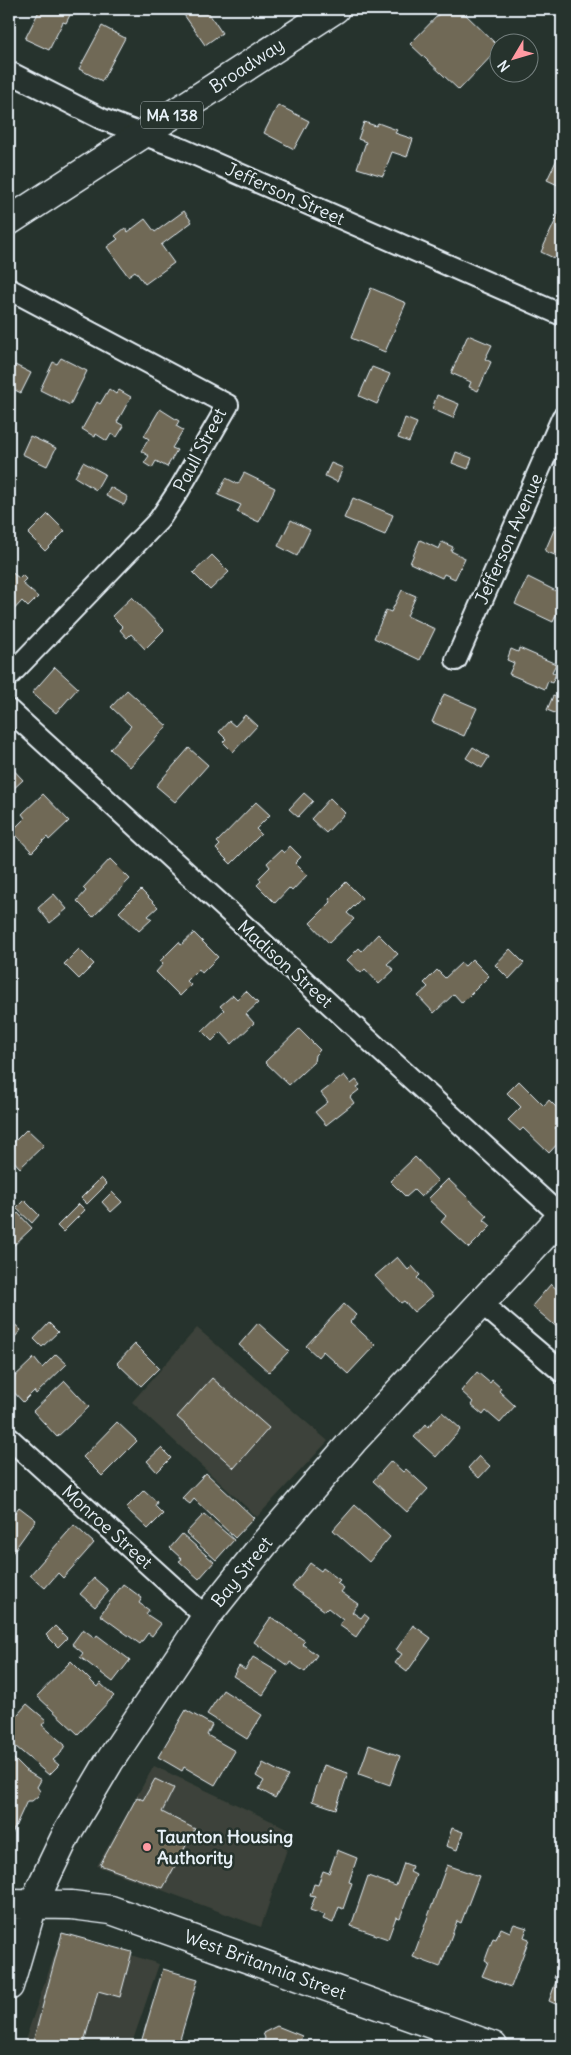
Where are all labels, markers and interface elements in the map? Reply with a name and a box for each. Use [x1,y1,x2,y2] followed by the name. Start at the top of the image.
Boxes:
[488,32,538,82] north arrow
[205,33,288,98] street label: Broadway
[494,57,514,75] text: N
[141,102,203,128] road number: MA 138
[222,157,348,230] street label: Jefferson Street
[168,404,231,496] street label: Paull Street
[469,470,548,608] street label: Jefferson Avenue
[233,915,338,1012] street label: Madison Street
[57,1480,158,1573] street label: Monroe Street
[206,1532,277,1612] street label: Bay Street
[157,1825,293,1869] place label: Taunton Housing Authority
[141,1841,153,1853] marker: Taunton Housing Authority
[181,1924,349,2005] street label: West Britannia Street

